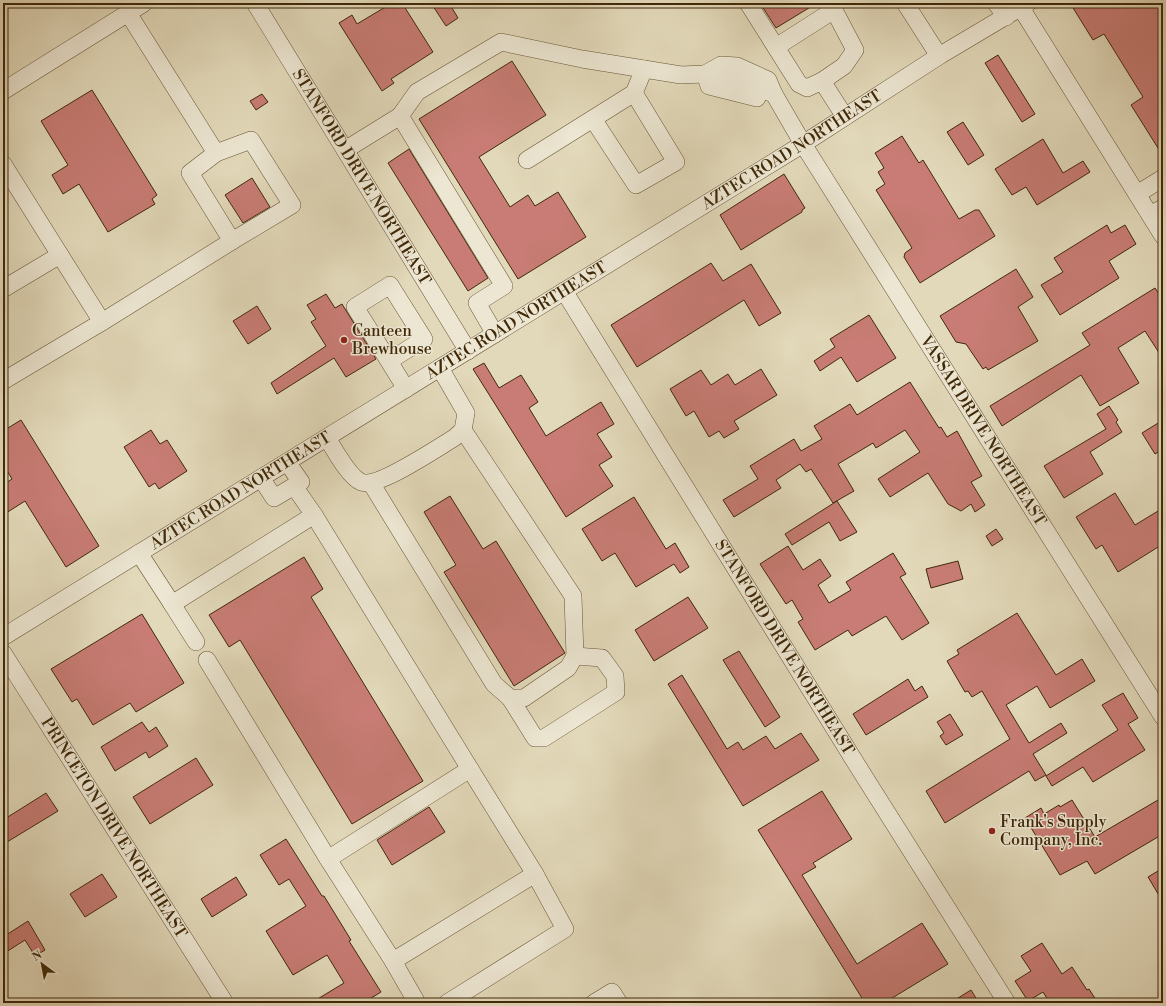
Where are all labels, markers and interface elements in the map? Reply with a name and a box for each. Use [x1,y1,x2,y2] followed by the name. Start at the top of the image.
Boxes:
[288,65,435,289] street label: STANFORD DRIVE NORTHEAST
[697,86,885,214] street label: AZTEC ROAD NORTHEAST
[421,257,611,384] street label: AZTEC ROAD NORTHEAST
[351,321,432,359] place label: Canteen Brewhouse
[915,331,1050,530] street label: VASSAR DRIVE NORTHEAST
[339,335,349,345] marker: Canteen Brewhouse
[146,427,335,554] street label: AZTEC ROAD NORTHEAST
[710,536,858,759] street label: STANFORD DRIVE NORTHEAST
[36,714,191,942] street label: PRINCETON DRIVE NORTHEAST
[1000,812,1107,850] place label: Frank's Supply Company, Inc.
[987,826,997,836] marker: Frank's Supply Company, Inc.
[22,944,62,984] north arrow
[30,948,45,965] text: N

